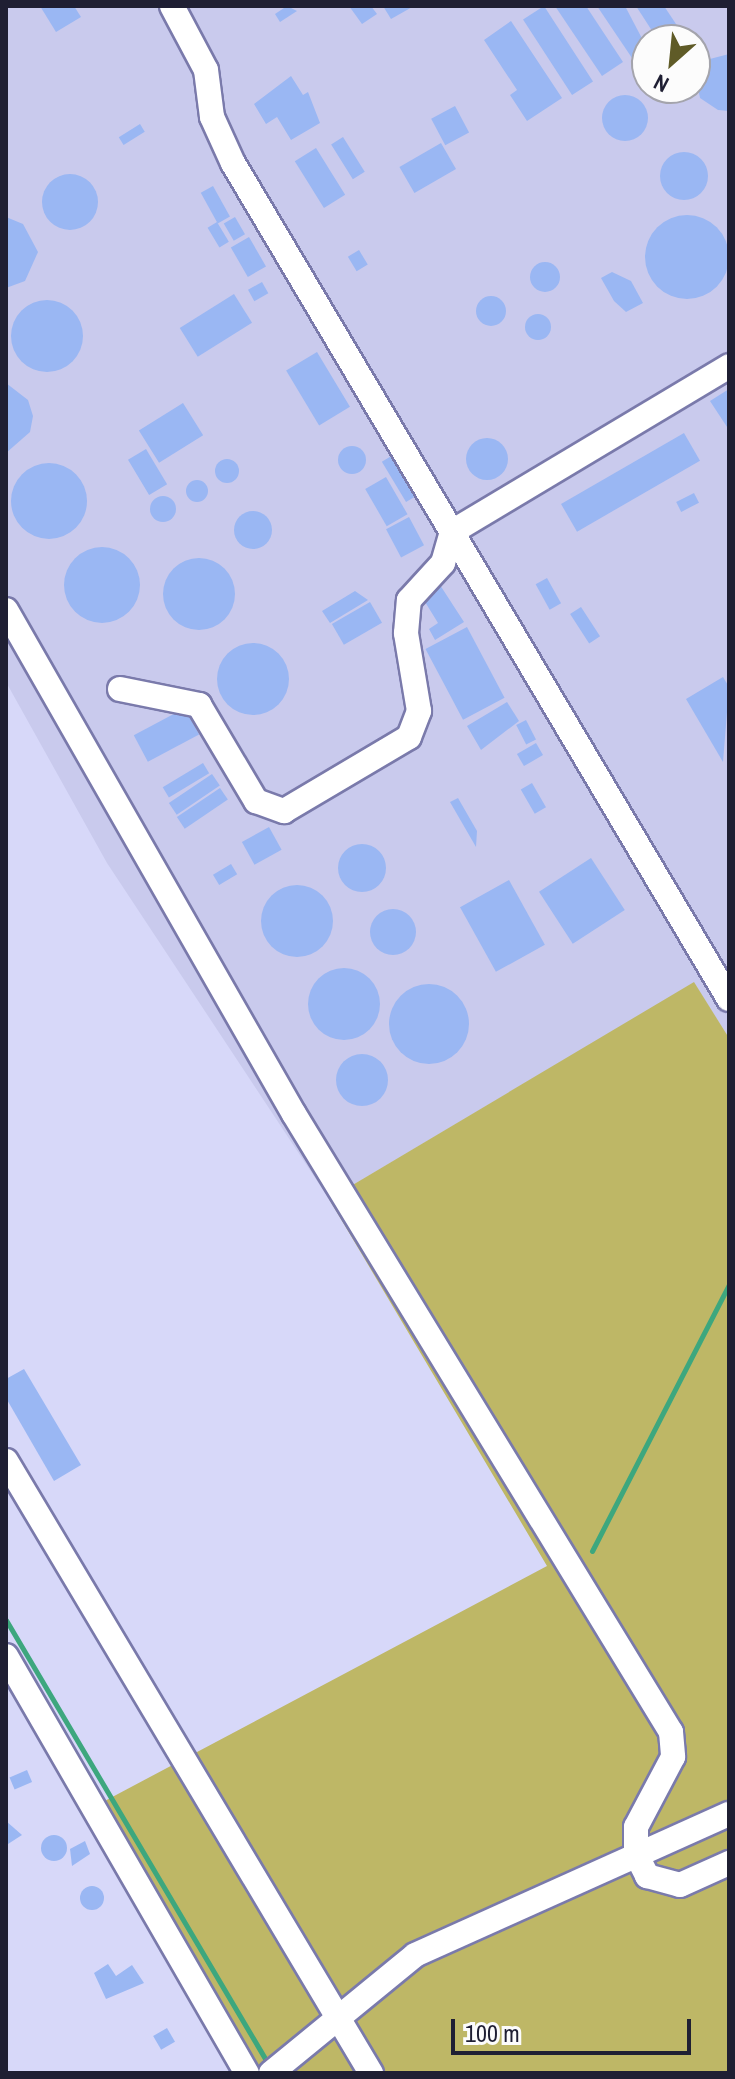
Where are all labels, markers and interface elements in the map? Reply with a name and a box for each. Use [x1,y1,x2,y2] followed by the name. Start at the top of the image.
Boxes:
[631,24,711,104] north arrow
[648,67,674,100] text: N
[455,2003,695,2053] scale bar
[465,2017,520,2049] text: 100 m

